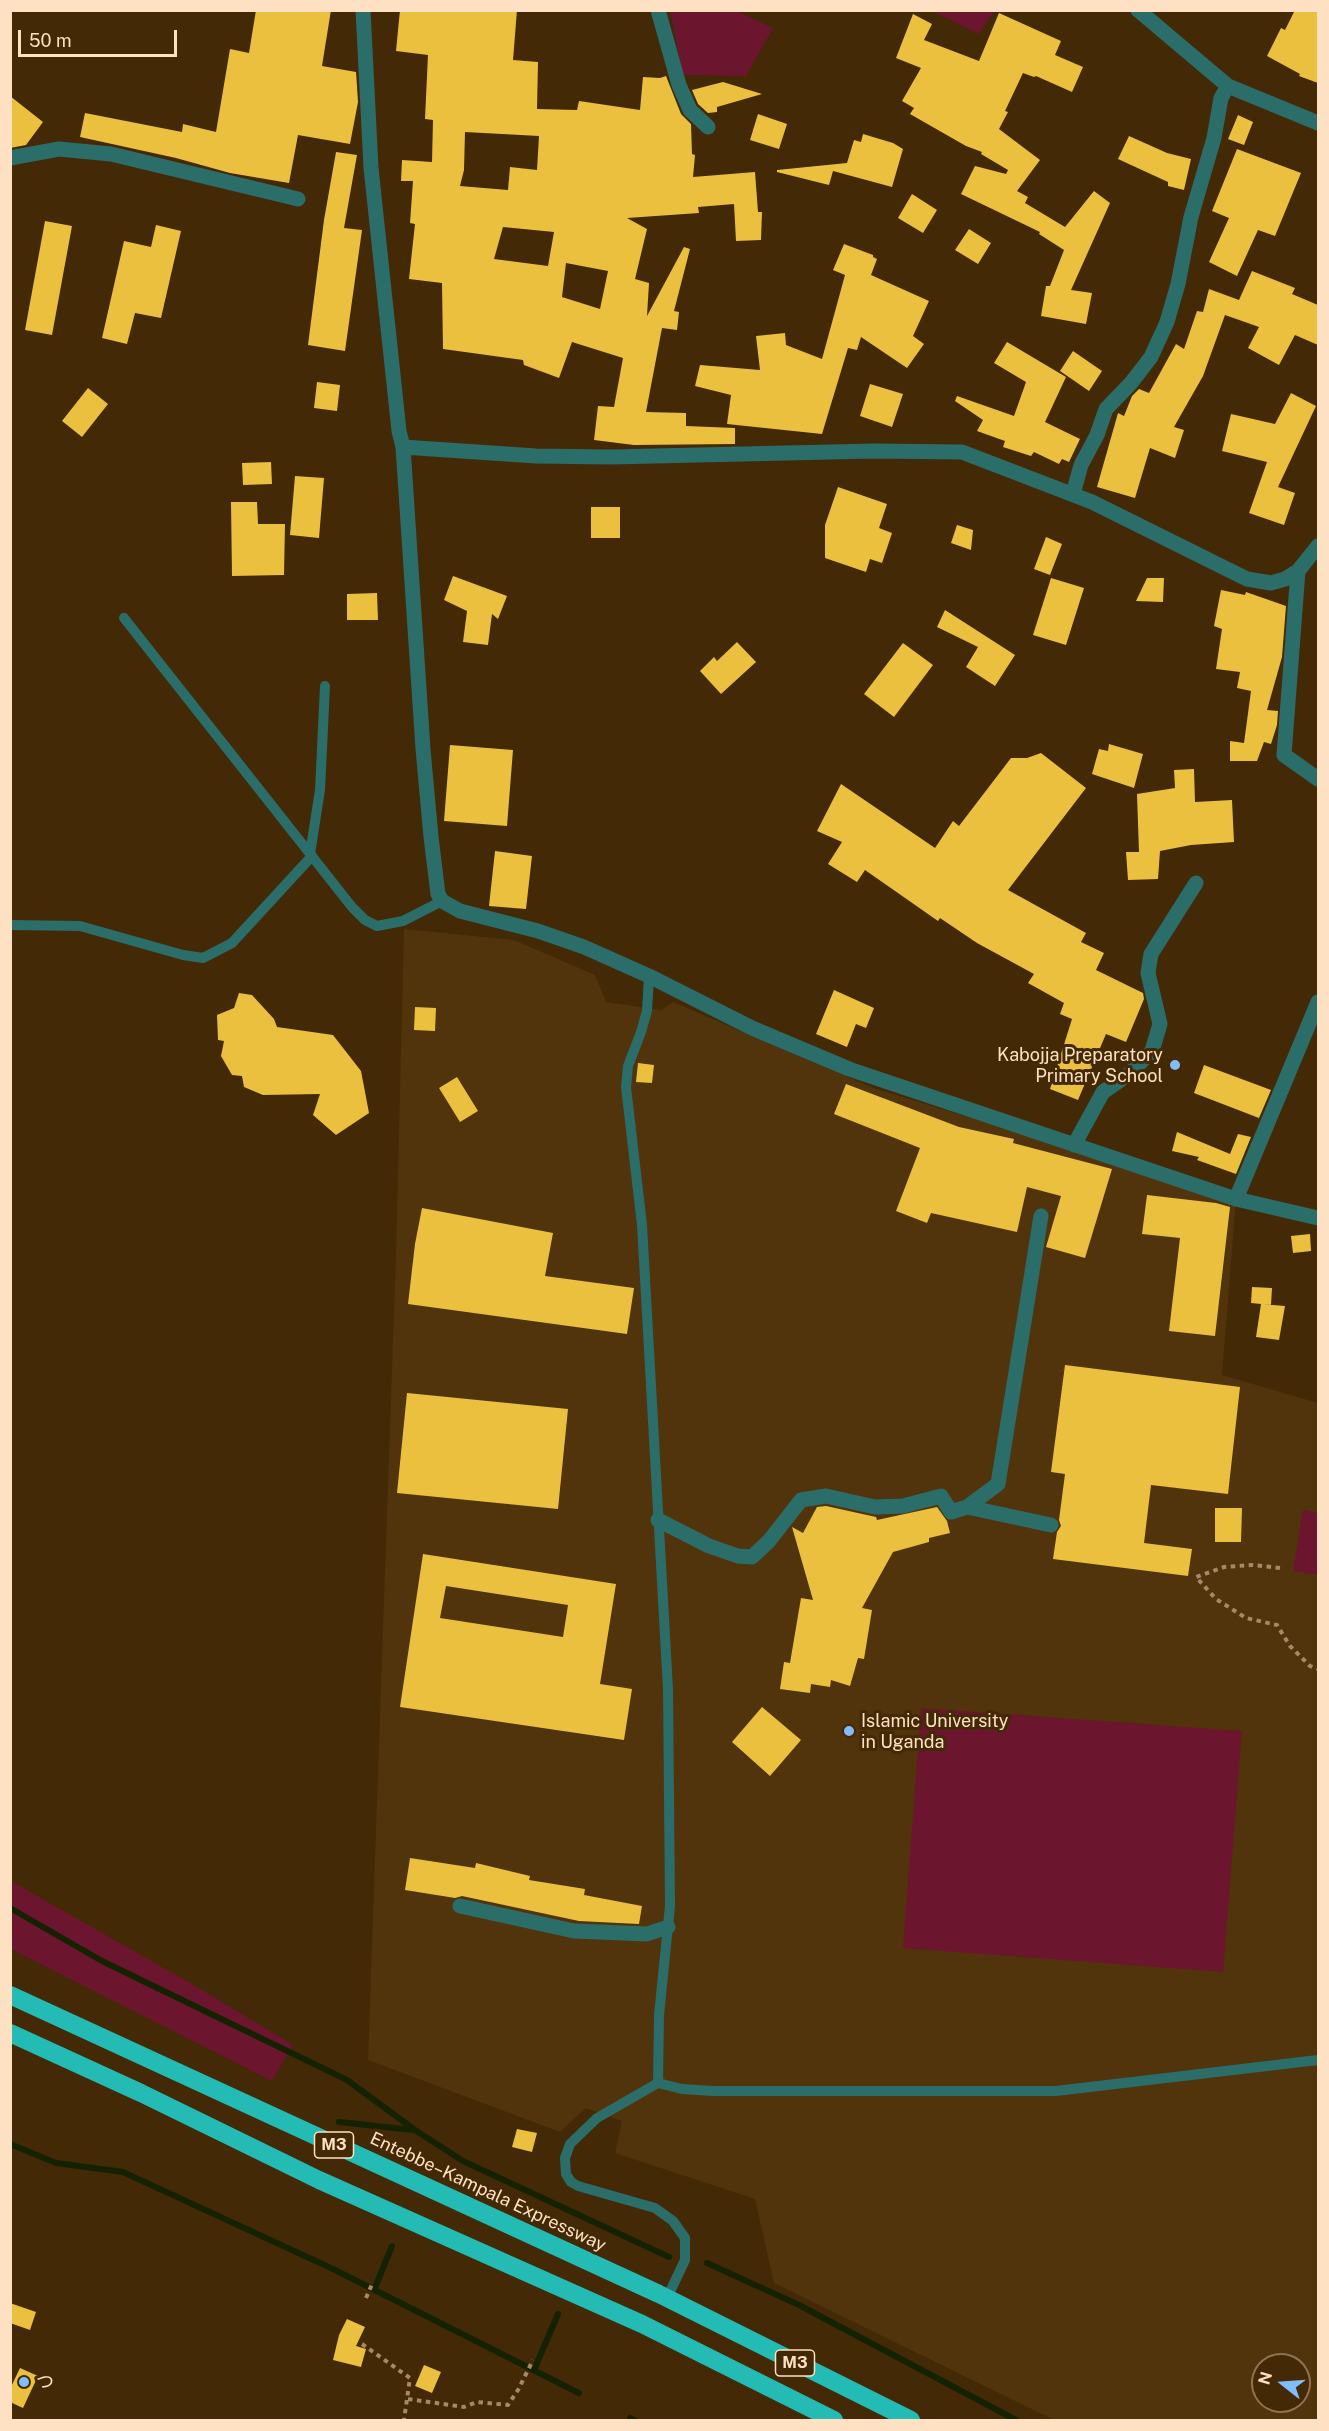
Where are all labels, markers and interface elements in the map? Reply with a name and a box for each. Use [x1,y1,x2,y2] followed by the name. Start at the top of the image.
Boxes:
[21,18,180,56] scale bar
[29,30,72,51] text: 50 m
[997,1044,1163,1086] place label: Kabojja Preparatory Primary School
[1168,1058,1182,1072] marker: Kabojja Preparatory Primary School
[861,1710,1008,1752] place label: Islamic University in Uganda
[842,1724,856,1738] marker: Islamic University in Uganda
[367,2128,609,2256] street label: Entebbe–Kampala Expressway
[314,2132,354,2158] road number: M3
[776,2350,814,2376] road number: M3
[1251,2353,1311,2413] north arrow
[1254,2369,1276,2387] text: N
[36,2371,54,2393] place label: つ
[17,2375,31,2389] marker: つ

